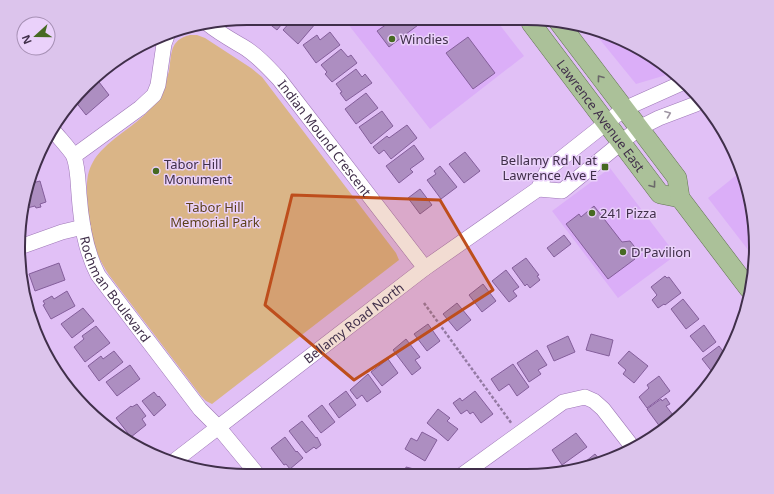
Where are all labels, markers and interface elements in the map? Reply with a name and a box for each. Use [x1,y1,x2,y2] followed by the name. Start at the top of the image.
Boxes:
[16,16,56,56] north arrow
[400,30,448,48] place label: Windies
[18,33,35,47] text: N
[387,34,397,44] marker: Windies
[553,56,649,176] street label: Lawrence Avenue East
[598,75,605,82] one-way arrow
[274,76,376,200] street label: Indian Mound Crescent
[665,111,672,119] one-way arrow
[500,151,597,184] place label: Bellamy Rd N at Lawrence Ave E
[164,155,232,188] place label: Tabor Hill Monument
[600,162,610,172] marker: Bellamy Rd N at Lawrence Ave E
[151,166,161,176] marker: Tabor Hill Monument
[649,181,656,188] one-way arrow
[170,198,260,231] park label: Tabor Hill Memorial Park
[600,204,656,222] place label: 241 Pizza
[587,208,597,218] marker: 241 Pizza
[76,234,155,346] street label: Rochman Boulevard
[631,243,691,261] place label: D'Pavilion
[618,247,628,257] marker: D'Pavilion
[300,278,408,367] street label: Bellamy Road North

